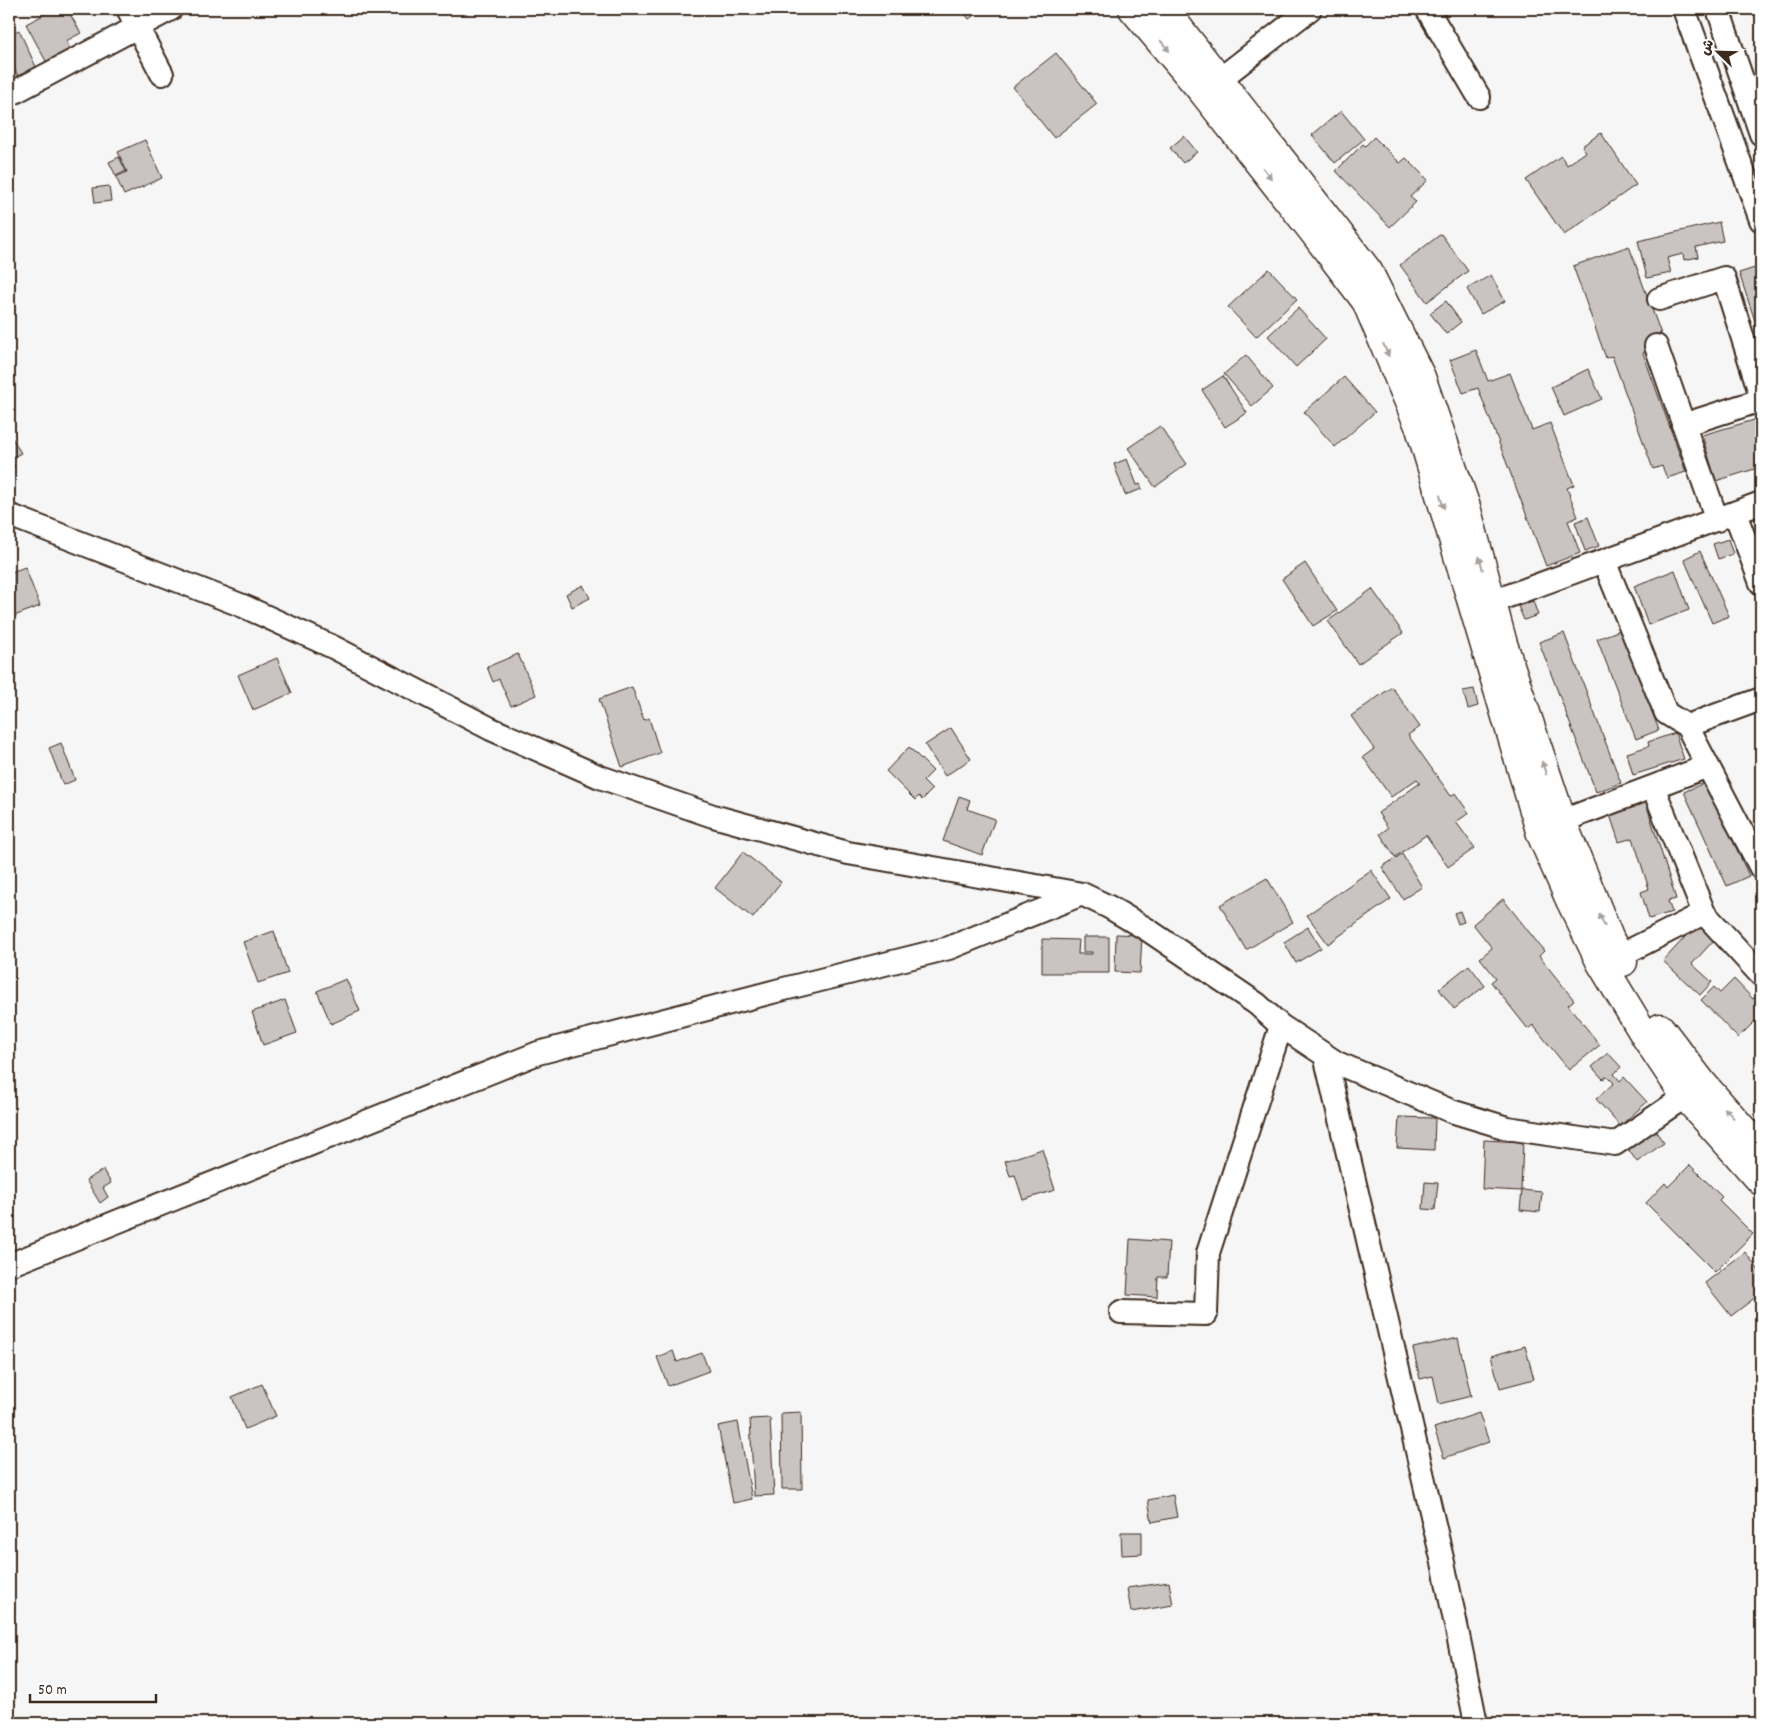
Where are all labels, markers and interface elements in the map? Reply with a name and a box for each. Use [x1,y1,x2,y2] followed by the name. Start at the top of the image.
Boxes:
[1692,28,1742,78] north arrow
[1696,37,1720,59] text: ش
[1159,39,1170,52] one-way arrow
[1261,166,1272,179] one-way arrow
[1383,343,1391,357] one-way arrow
[1439,495,1447,510] one-way arrow
[1477,555,1485,570] one-way arrow
[1540,760,1548,775] one-way arrow
[1598,912,1606,927] one-way arrow
[1723,1108,1735,1120] one-way arrow
[30,1672,156,1704] scale bar
[38,1680,67,1702] text: 50 m

